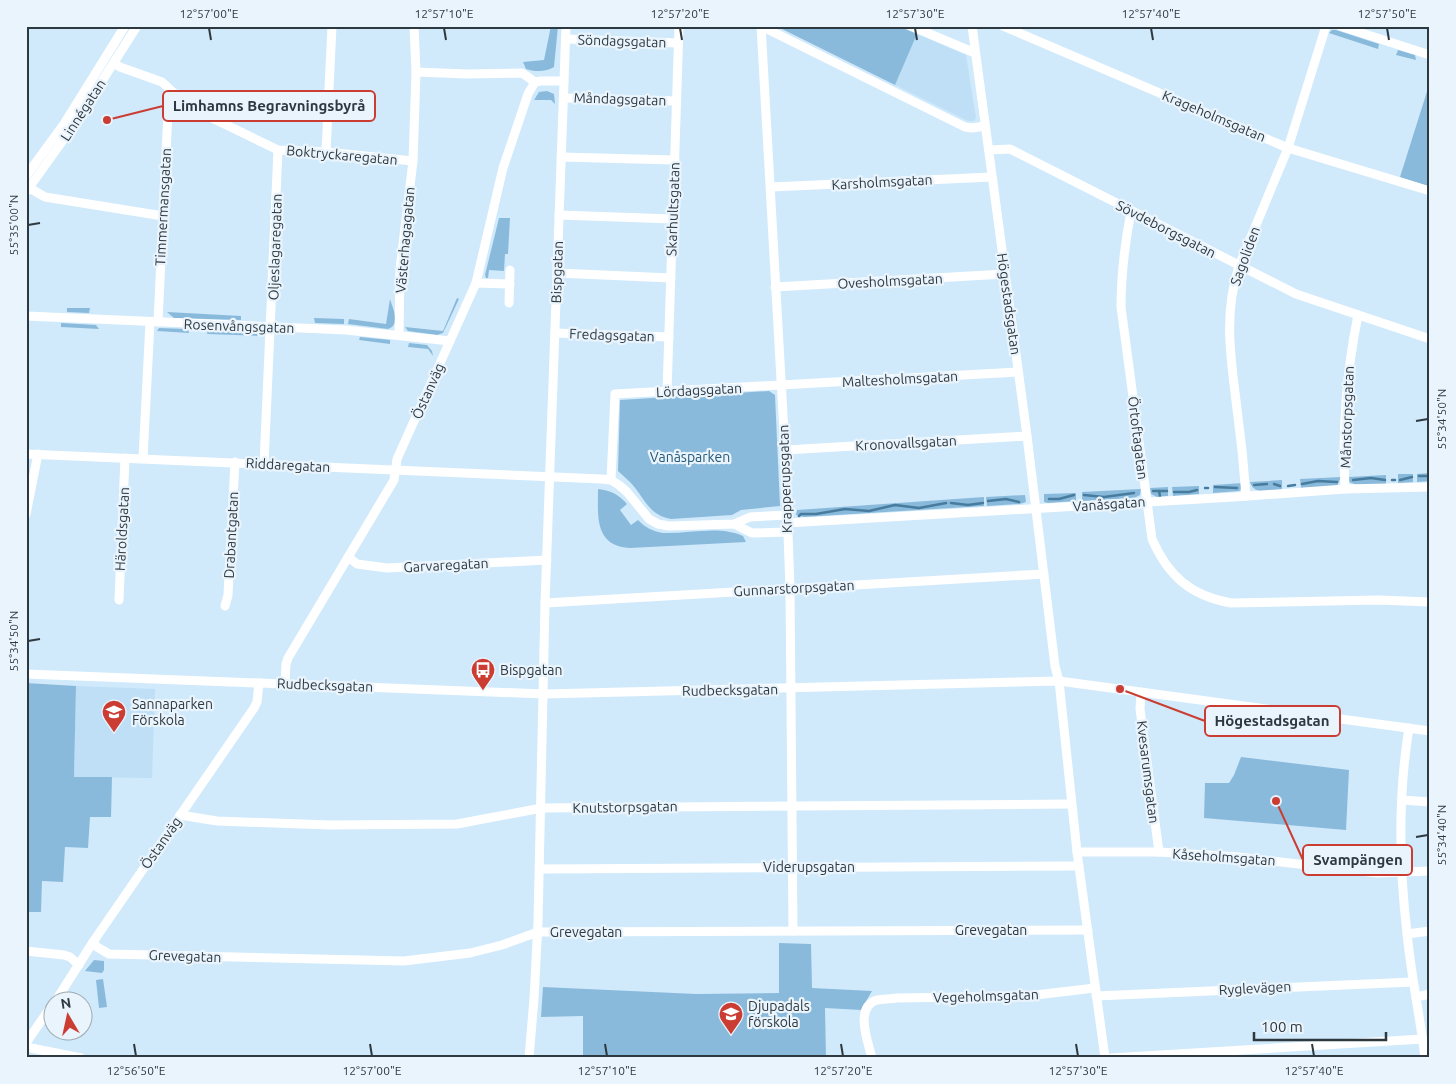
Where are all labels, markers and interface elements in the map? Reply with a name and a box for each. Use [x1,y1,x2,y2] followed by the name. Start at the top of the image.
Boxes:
[180,7,239,20] text: 12°57'00"E
[415,7,474,20] text: 12°57'10"E
[651,7,710,20] text: 12°57'20"E
[886,7,945,20] text: 12°57'30"E
[1122,7,1181,20] text: 12°57'40"E
[1358,7,1417,20] text: 12°57'50"E
[577,31,667,51] street label: Söndagsgatan
[57,76,109,144] street label: Linnégatan
[1160,87,1268,145] street label: Krageholmsgatan
[573,89,667,109] street label: Måndagsgatan
[163,91,375,121] callout: Limhamns Begravningsbyrå
[173,97,365,114] text: Limhamns Begravningsbyrå
[286,142,398,168] street label: Boktryckaregatan
[152,148,174,266] street label: Timmermansgatan
[663,162,683,256] street label: Skarhultsgatan
[831,171,933,193] street label: Karsholmsgatan
[392,186,418,294] street label: Västerhagagatan
[265,193,285,301] street label: Oljeslagaregatan
[7,195,20,255] text: 55°35'00"N
[1113,197,1219,261] street label: Sövdeborgsgatan
[1227,224,1263,288] street label: Sagoliden
[548,241,566,303] street label: Bispgatan
[994,252,1024,356] street label: Högestadsgatan
[837,270,943,292] street label: Ovesholmsgatan
[183,316,295,336] street label: Rosenvångsgatan
[569,326,655,344] street label: Fredagsgatan
[408,360,447,421] street label: Östanväg
[1337,365,1357,469] street label: Månstorpsgatan
[842,368,958,390] street label: Maltesholmsgatan
[656,380,742,400] street label: Lördagsgatan
[1435,389,1448,449] text: 55°34'50"N
[1125,395,1152,481] street label: Örtoftagatan
[775,424,795,534] street label: Krapperupsgatan
[855,432,957,454] street label: Kronovallsgatan
[650,449,730,465] park label: Vanåsparken
[245,455,331,475] street label: Riddaregatan
[112,486,132,572] street label: Häroldsgatan
[221,491,241,579] street label: Drabantgatan
[1072,493,1146,515] street label: Vanåsgatan
[403,555,489,575] street label: Garvaregatan
[733,577,855,599] street label: Gunnarstorpsgatan
[7,611,20,671] text: 55°34'50"N
[470,657,496,691] bus stop icon: Bispgatan
[500,662,562,678] place label: Bispgatan
[277,675,373,695] street label: Rudbecksgatan
[682,681,778,699] street label: Rudbecksgatan
[132,696,213,728] place label: Sannaparken Förskola
[101,699,127,733] school or university icon: Sannaparken Förskola
[1205,706,1340,736] callout: Högestadsgatan
[1214,712,1330,729] text: Högestadsgatan
[1134,720,1162,824] street label: Kvesarumsgatan
[572,798,678,816] street label: Knutstorpsgatan
[1435,805,1448,865] text: 55°34'40"N
[137,813,185,872] street label: Östanväg
[1172,845,1276,869] street label: Kåseholmsgatan
[1303,845,1412,875] callout: Svampängen
[1313,851,1403,868] text: Svampängen
[763,859,855,875] street label: Viderupsgatan
[955,922,1027,938] street label: Grevegatan
[550,924,622,940] street label: Grevegatan
[148,947,222,965] street label: Grevegatan
[1218,978,1292,998] street label: Ryglevägen
[933,986,1039,1006] street label: Vegeholmsgatan
[42,992,92,1042] north arrow
[60,994,72,1012] text: N
[748,998,810,1030] place label: Djupadals förskola
[718,1001,744,1035] school or university icon: Djupadals förskola
[1254,1009,1386,1041] scale bar
[1261,1018,1303,1035] text: 100 m
[107,1064,166,1077] text: 12°56'50"E
[343,1064,402,1077] text: 12°57'00"E
[578,1064,637,1077] text: 12°57'10"E
[814,1064,873,1077] text: 12°57'20"E
[1049,1064,1108,1077] text: 12°57'30"E
[1285,1064,1344,1077] text: 12°57'40"E

